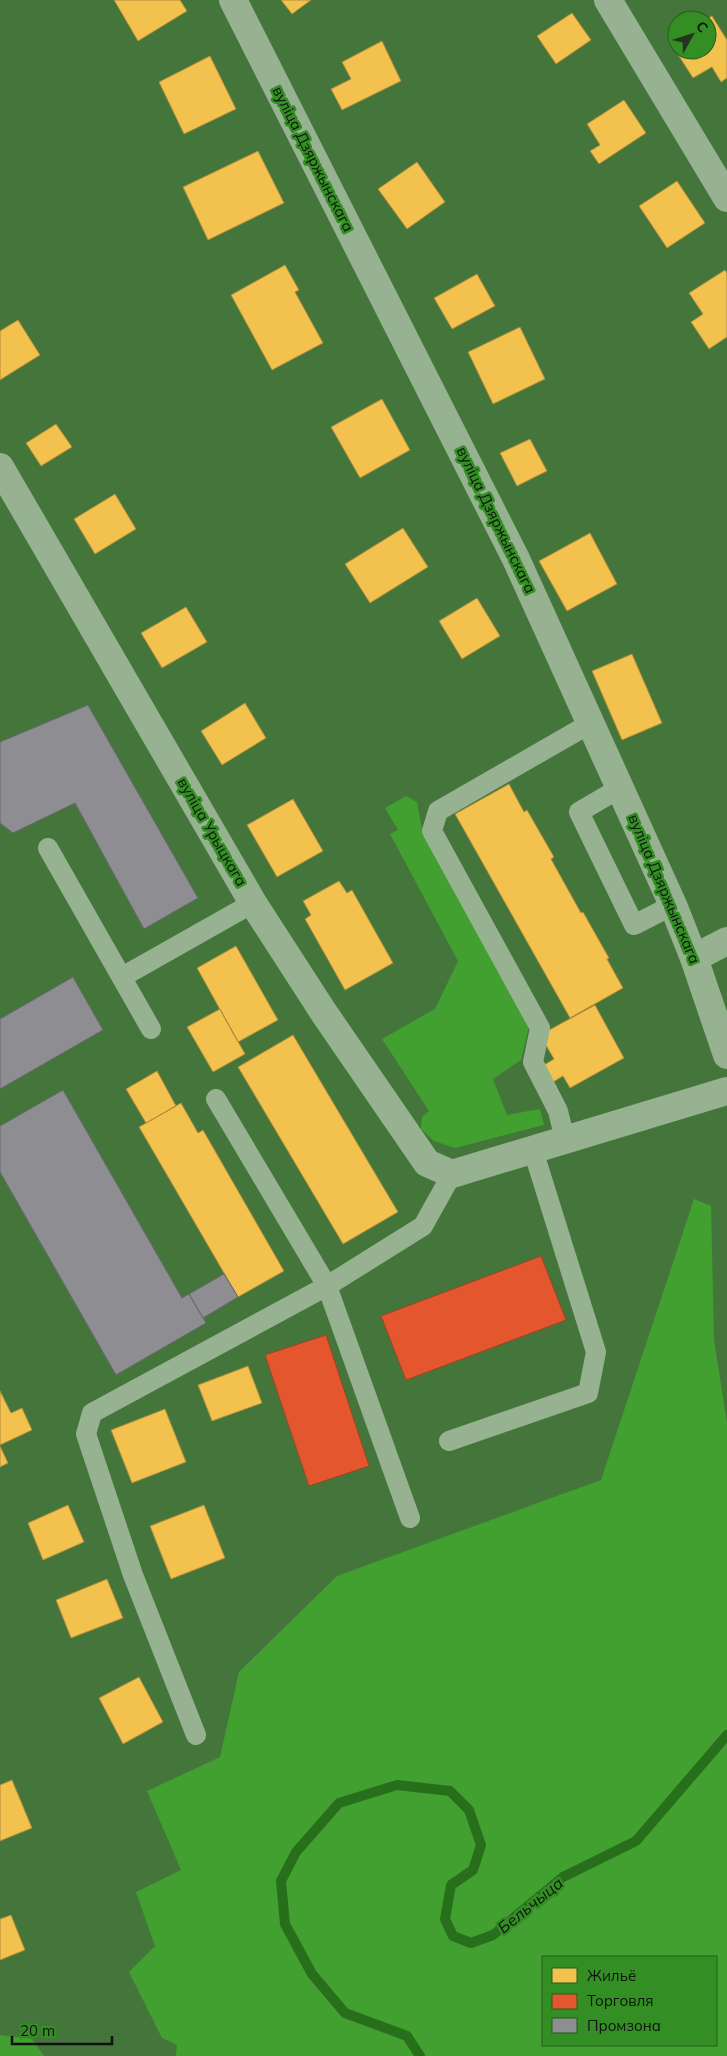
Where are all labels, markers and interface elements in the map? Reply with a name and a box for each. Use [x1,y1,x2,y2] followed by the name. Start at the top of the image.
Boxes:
[667,10,717,60] north arrow
[692,17,712,36] text: С
[269,83,358,235] street label: вуліца Дзяржынскага
[453,443,540,596] street label: вуліца Дзяржынскага
[174,774,251,890] street label: вуліца Урыцкага
[624,811,705,966] street label: вуліца Дзяржынскага
[493,1872,567,1937] water label: Бельчыца
[542,1956,717,2046] legend
[587,1966,636,1985] text: Жильё
[587,1991,654,2010] text: Торговля
[12,2014,112,2046] scale bar
[587,2016,661,2035] text: Промзона
[20,2021,55,2040] text: 20 m

